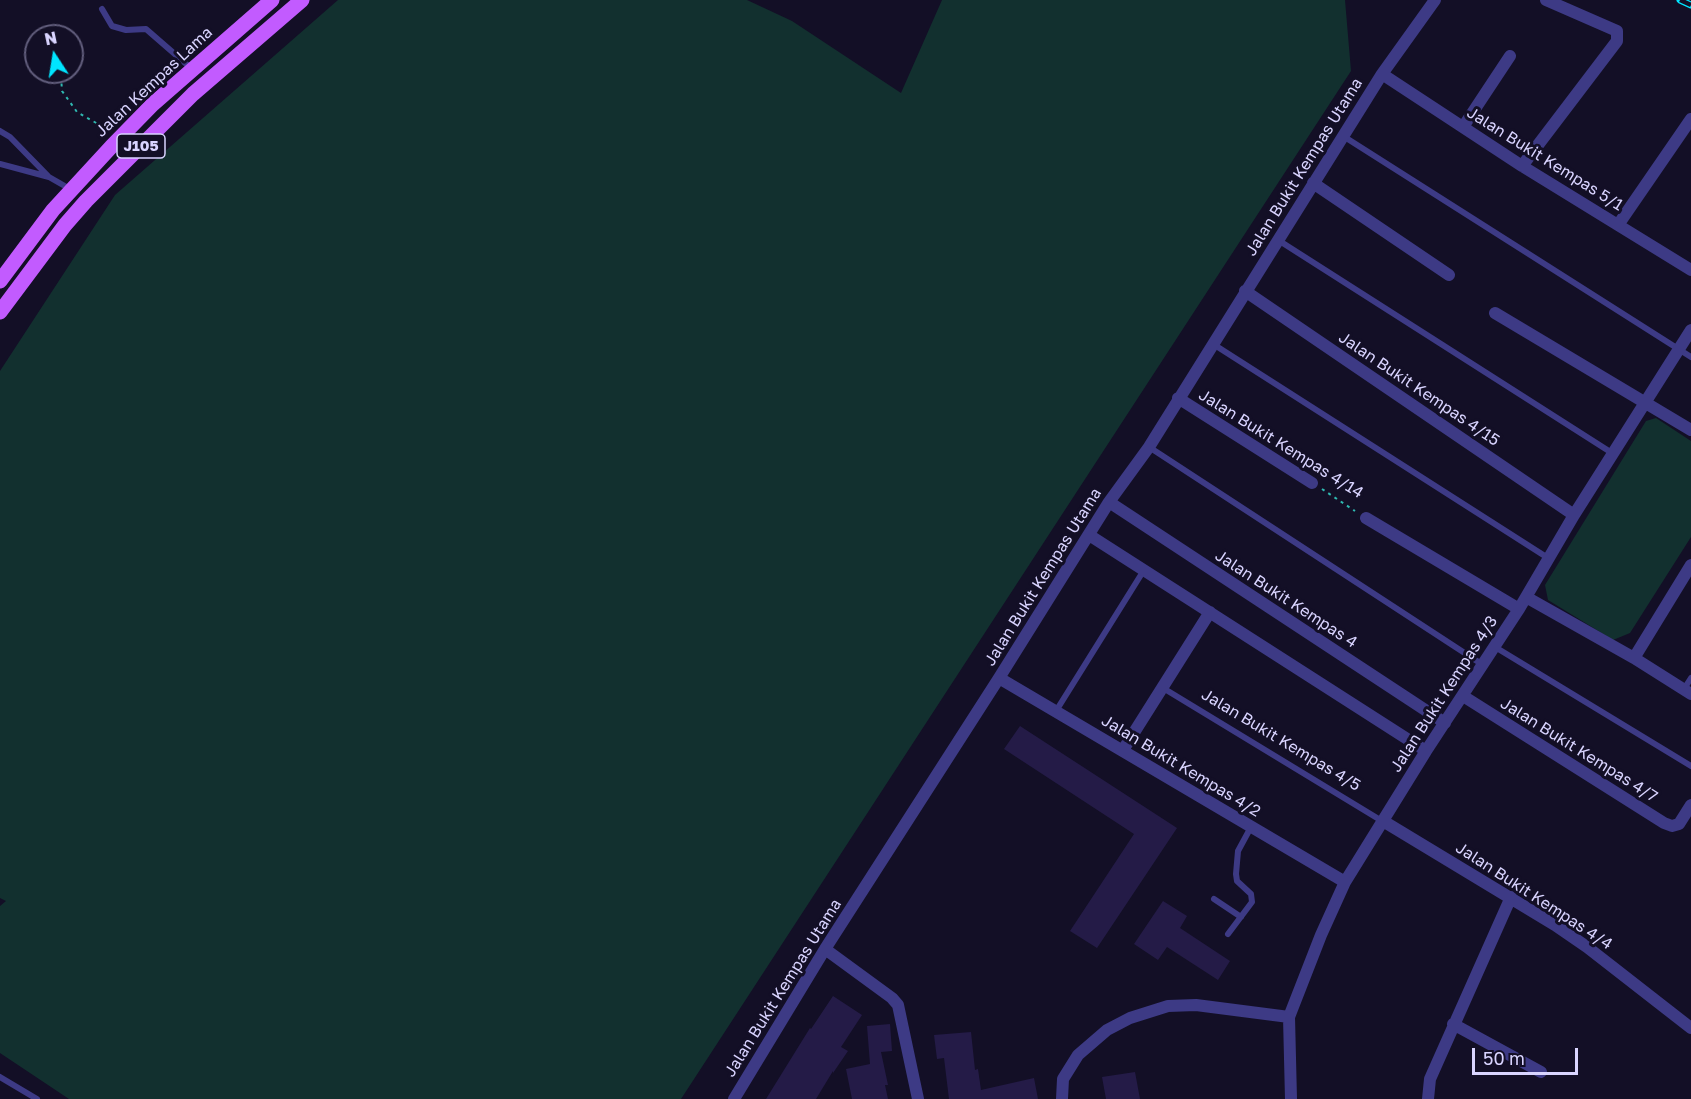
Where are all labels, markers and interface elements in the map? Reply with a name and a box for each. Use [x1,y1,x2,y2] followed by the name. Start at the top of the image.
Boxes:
[92,23,216,141] street label: Jalan Kempas Lama
[24,24,84,84] north arrow
[43,27,59,49] text: N
[1241,75,1367,259] street label: Jalan Bukit Kempas Utama
[1463,103,1627,215] street label: Jalan Bukit Kempas 5/1
[117,134,165,158] road number: J105
[1335,328,1503,450] street label: Jalan Bukit Kempas 4/15
[1195,385,1367,503] street label: Jalan Bukit Kempas 4/14
[980,485,1106,669] street label: Jalan Bukit Kempas Utama
[1211,546,1361,652] street label: Jalan Bukit Kempas 4
[1386,612,1502,776] street label: Jalan Bukit Kempas 4/3
[1198,685,1364,795] street label: Jalan Bukit Kempas 4/5
[1497,694,1661,806] street label: Jalan Bukit Kempas 4/7
[1098,711,1264,821] street label: Jalan Bukit Kempas 4/2
[1452,838,1616,954] street label: Jalan Bukit Kempas 4/4
[720,896,846,1080] street label: Jalan Bukit Kempas Utama
[1475,1036,1582,1074] scale bar
[1483,1047,1525,1069] text: 50 m

